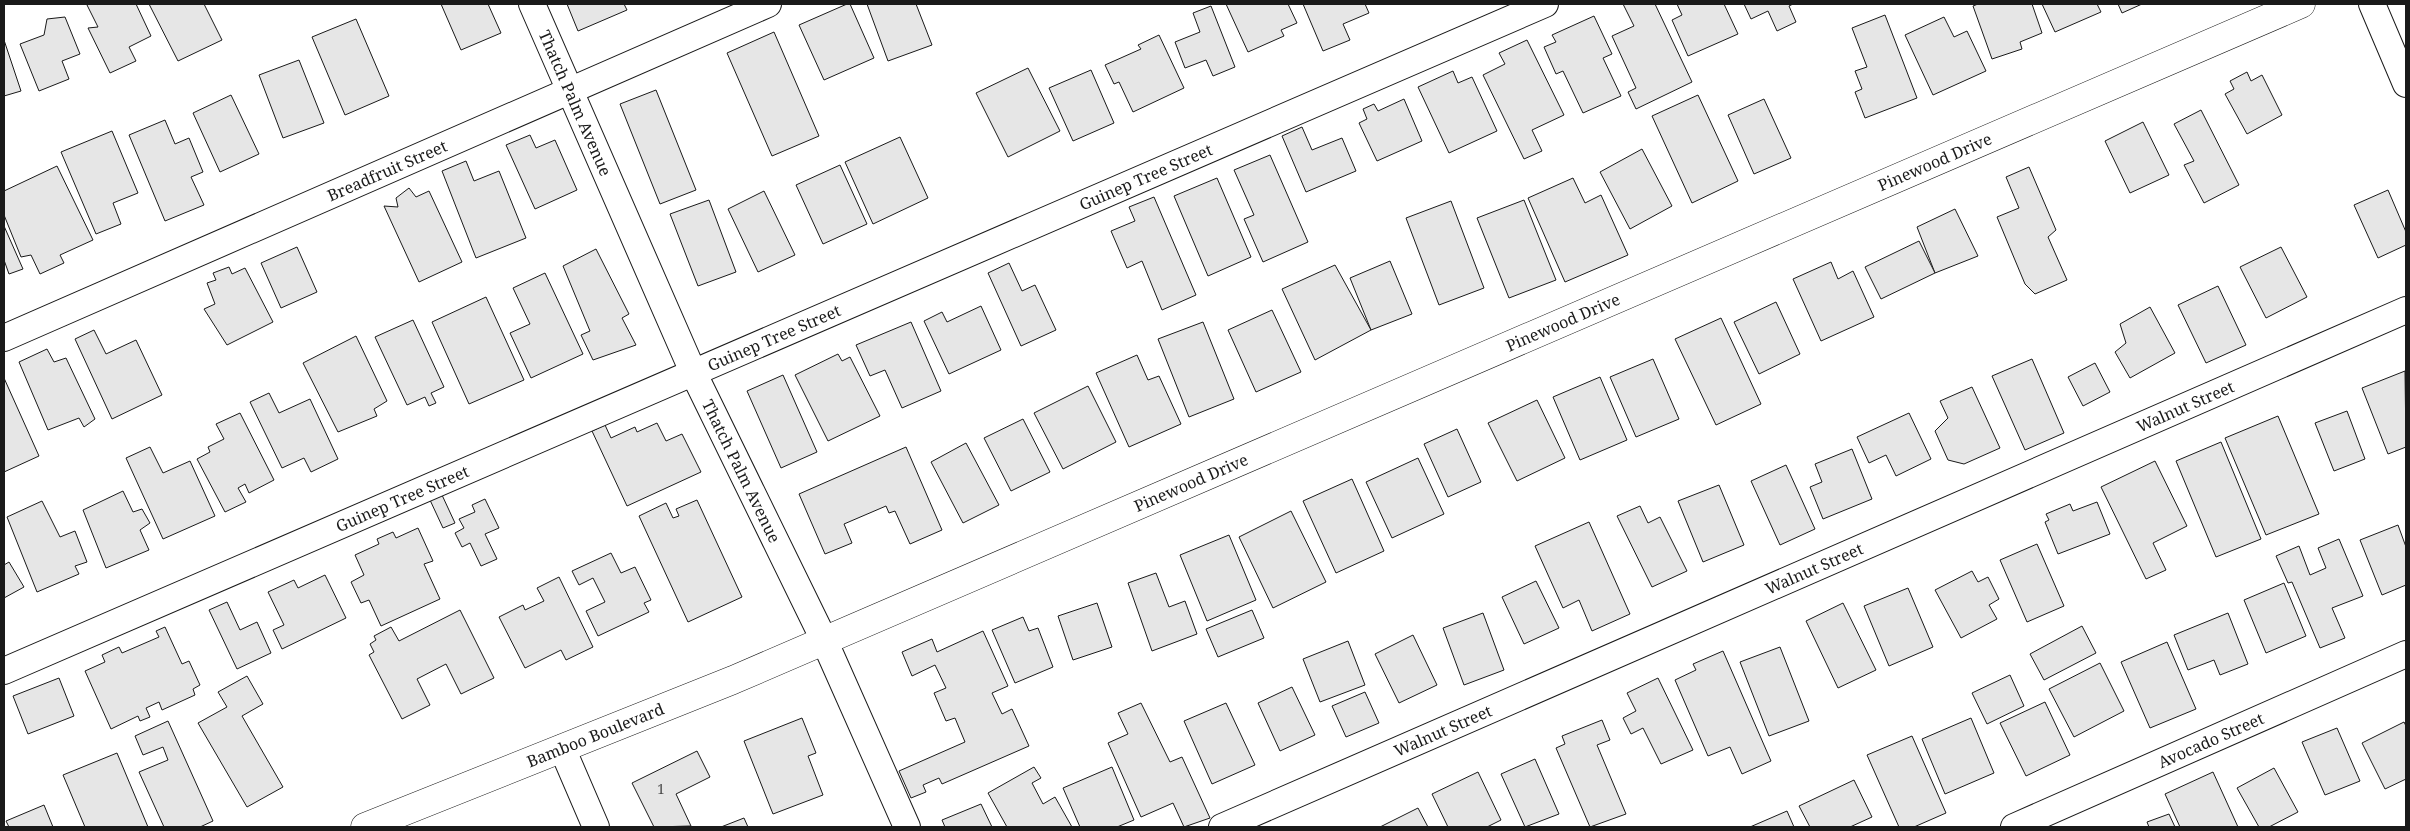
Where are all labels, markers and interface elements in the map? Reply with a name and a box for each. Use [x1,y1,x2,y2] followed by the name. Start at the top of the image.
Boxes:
[534,27,617,179] street label: Thatch Palm Avenue
[1874,128,1995,196] street label: Pinewood Drive
[324,135,451,206] street label: Breadfruit Street
[1076,138,1216,215] street label: Guinep Tree Street
[1502,288,1623,356] street label: Pinewood Drive
[704,299,844,376] street label: Guinep Tree Street
[2133,375,2238,437] street label: Walnut Street
[697,396,786,546] street label: Thatch Palm Avenue
[1131,448,1251,517] street label: Pinewood Drive
[332,460,473,537] street label: Guinep Tree Street
[1762,537,1867,600] street label: Walnut Street
[523,698,667,772] street label: Bamboo Boulevard
[1391,699,1496,762] street label: Walnut Street
[2154,707,2267,773] street label: Avocado Street
[657,779,665,798] house number: 1

